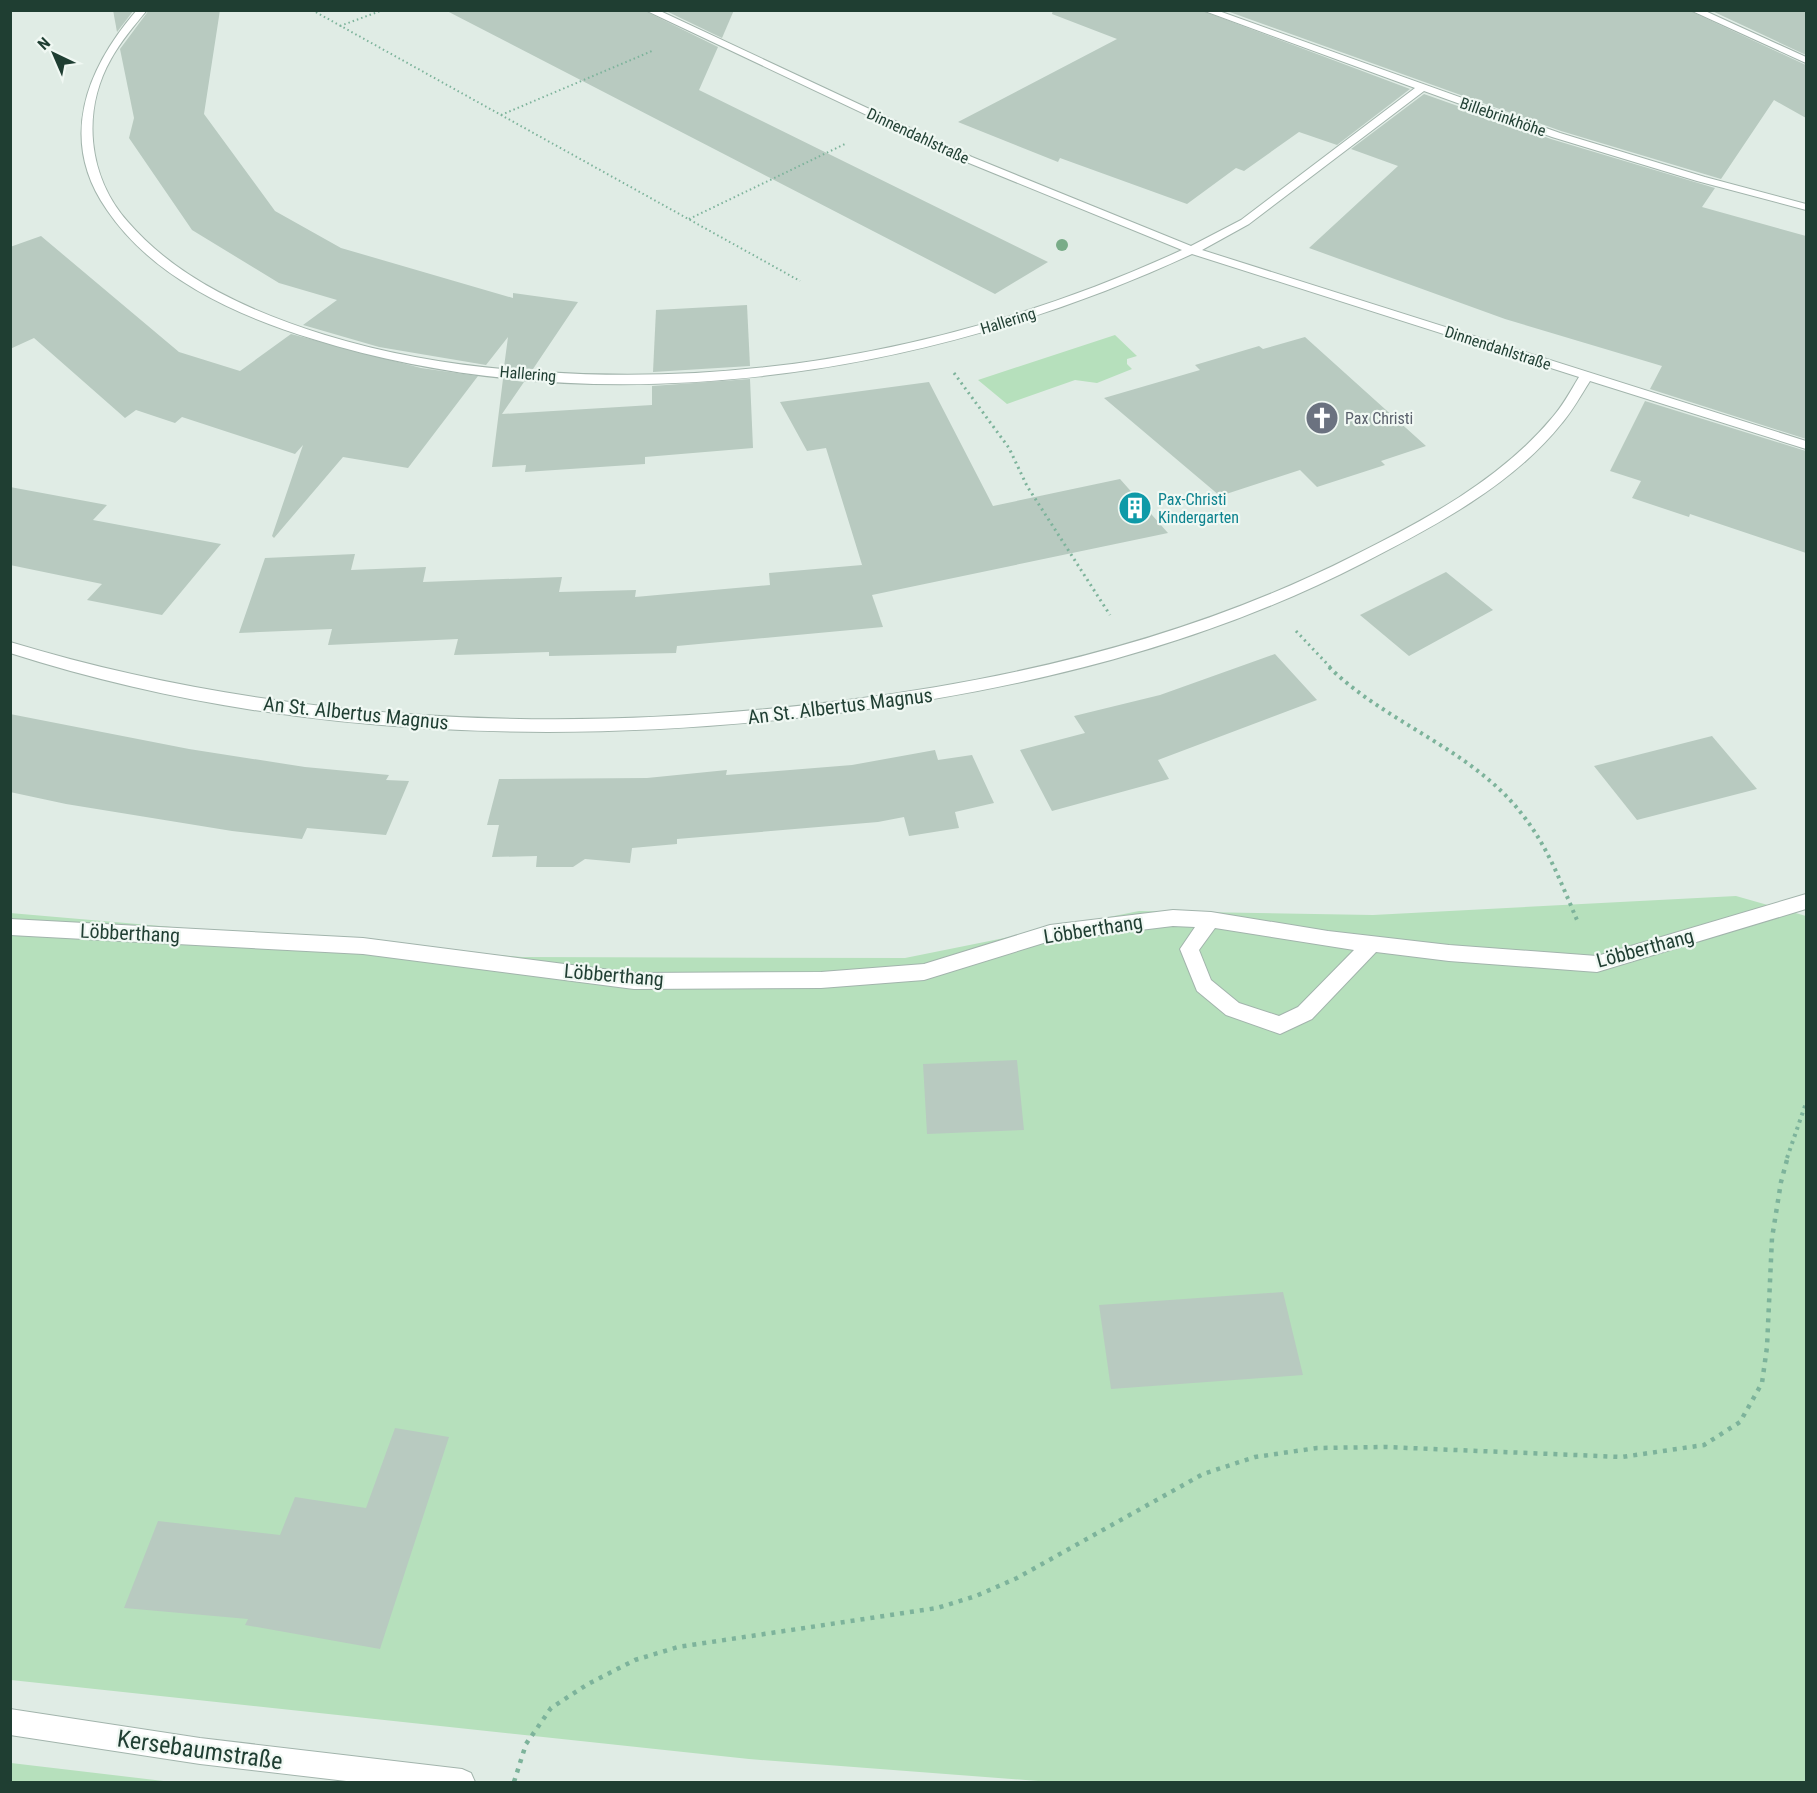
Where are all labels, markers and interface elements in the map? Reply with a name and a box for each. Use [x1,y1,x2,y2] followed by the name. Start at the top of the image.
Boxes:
[24,24,84,84] north arrow
[34,33,54,54] text: N
[1458,93,1548,141] street label: Billebrinkhöhe
[864,104,972,168] street label: Dinnendahlstraße
[978,304,1038,338] street label: Hallering
[1442,322,1554,374] street label: Dinnendahlstraße
[499,362,557,386] street label: Hallering
[1304,400,1340,436] church icon: Pax Christi
[1345,409,1413,428] place label: Pax Christi
[1117,490,1153,526] building icon: Pax-Christi Kindergarten
[1158,490,1239,527] place label: Pax-Christi Kindergarten
[746,683,934,729] street label: An St. Albertus Magnus
[262,691,450,735] street label: An St. Albertus Magnus
[1042,909,1144,949] street label: Löbberthang
[79,918,181,948] street label: Löbberthang
[1594,923,1696,973] street label: Löbberthang
[563,959,665,991] street label: Löbberthang
[116,1725,284,1775] street label: Kersebaumstraße

